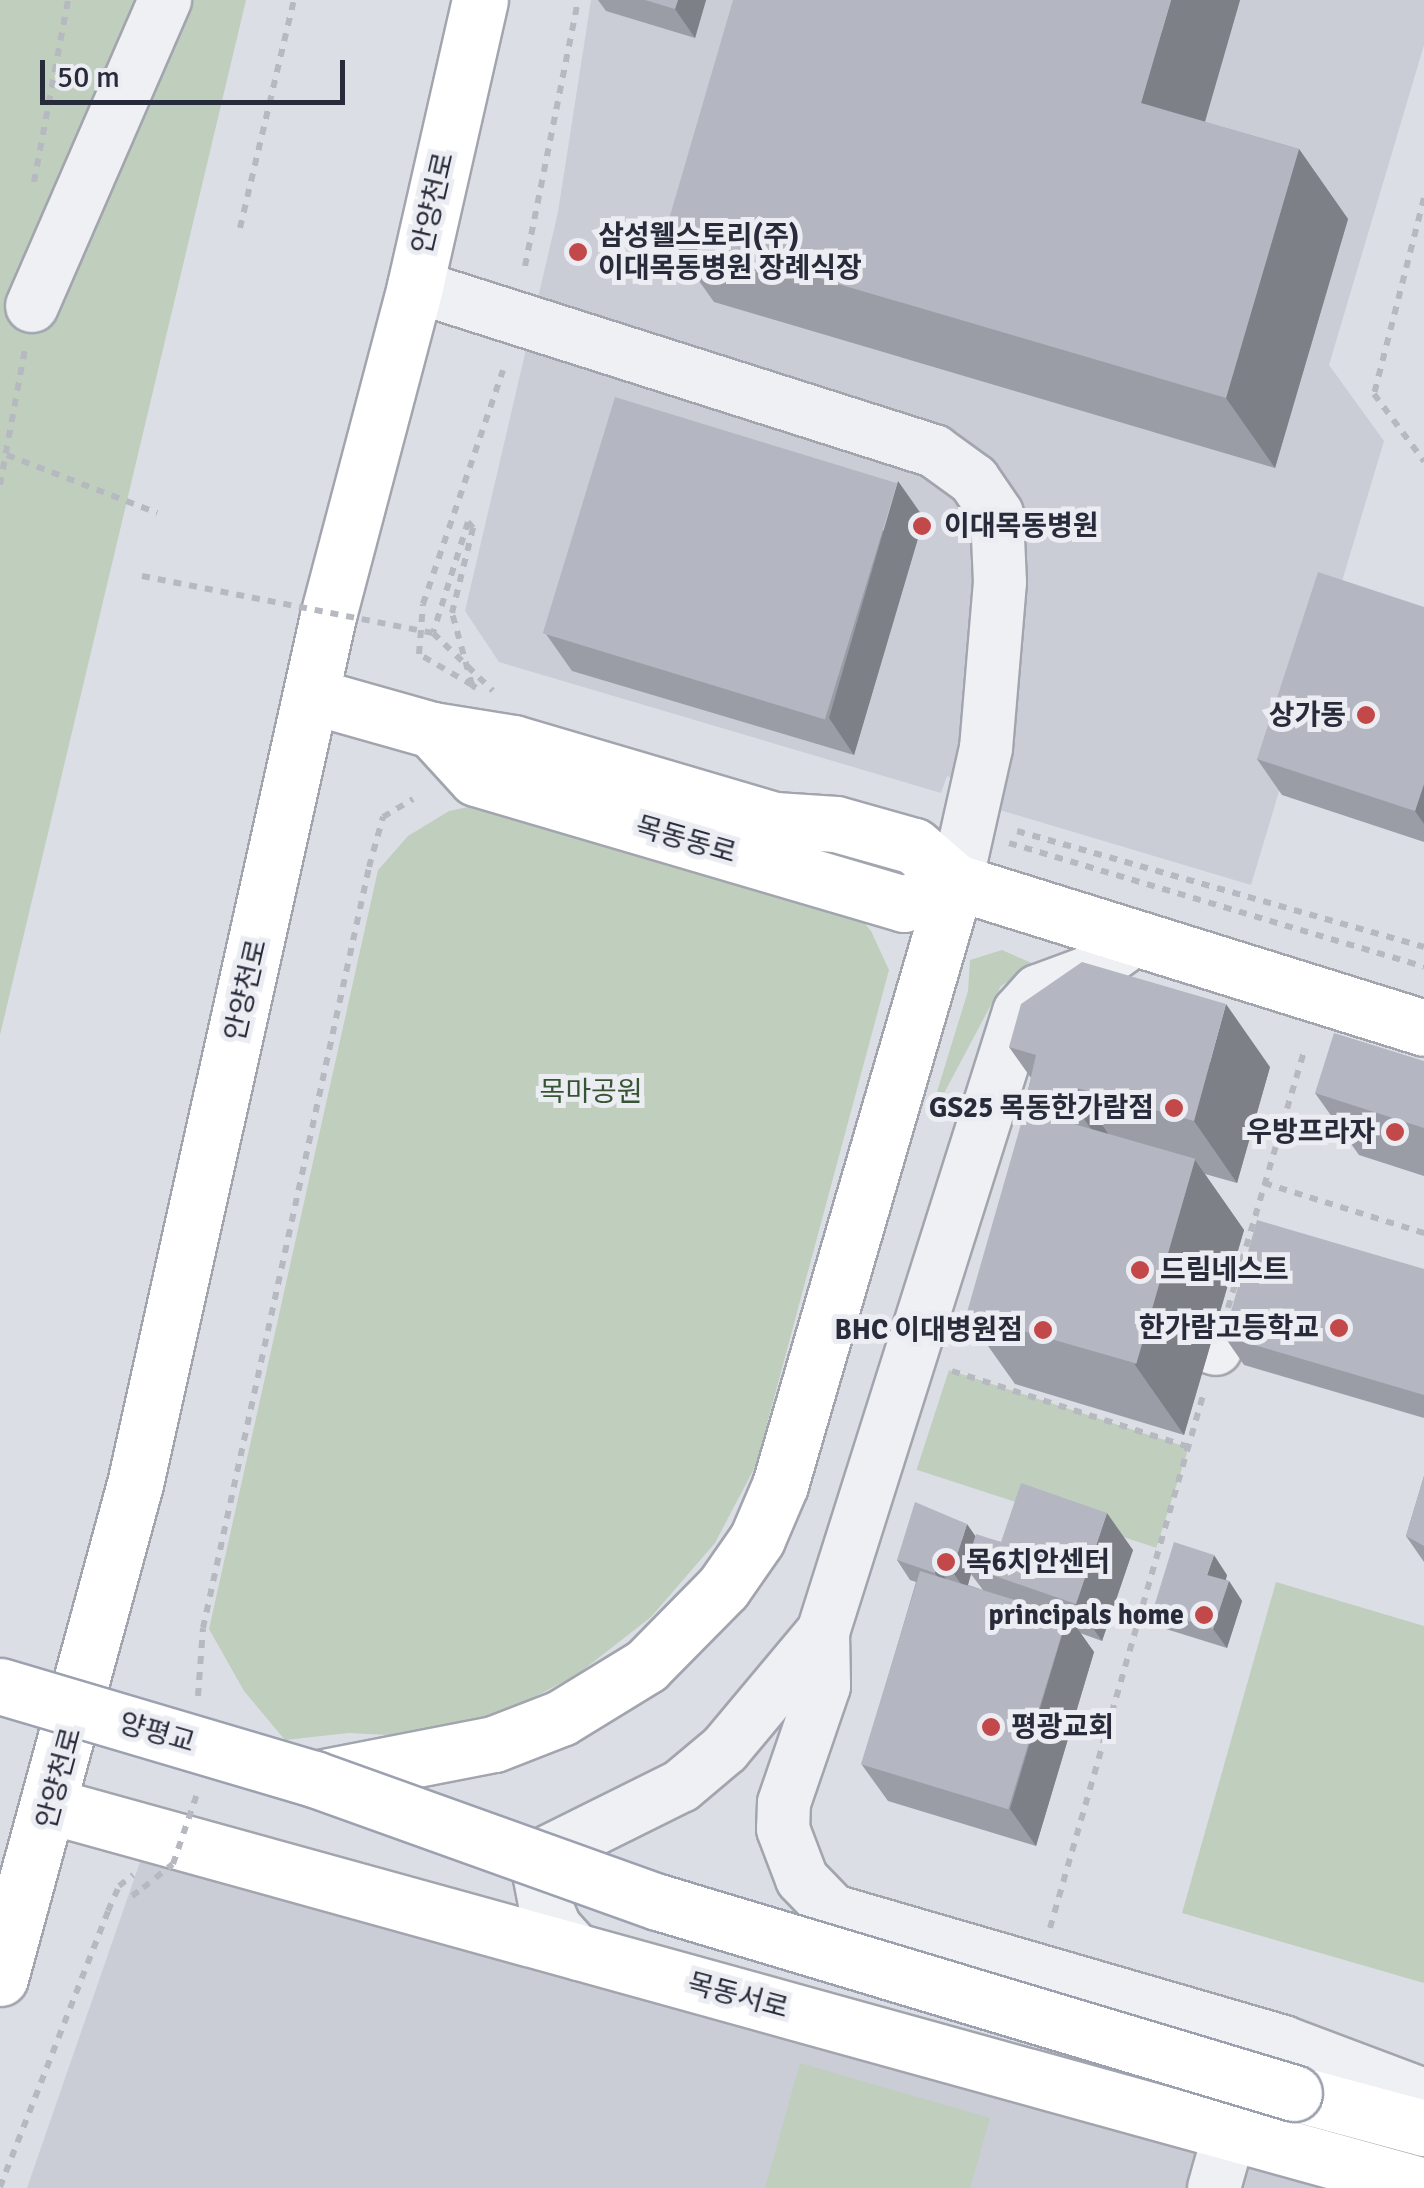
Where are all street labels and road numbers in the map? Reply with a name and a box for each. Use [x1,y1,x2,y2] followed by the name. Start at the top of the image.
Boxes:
[405,149,461,257] street label: 안양천로
[632,810,740,870] street label: 목동동로
[218,936,274,1044] street label: 안양천로
[115,1706,199,1760] street label: 양평교
[29,1724,89,1832] street label: 안양천로
[684,1966,792,2026] street label: 목동서로

